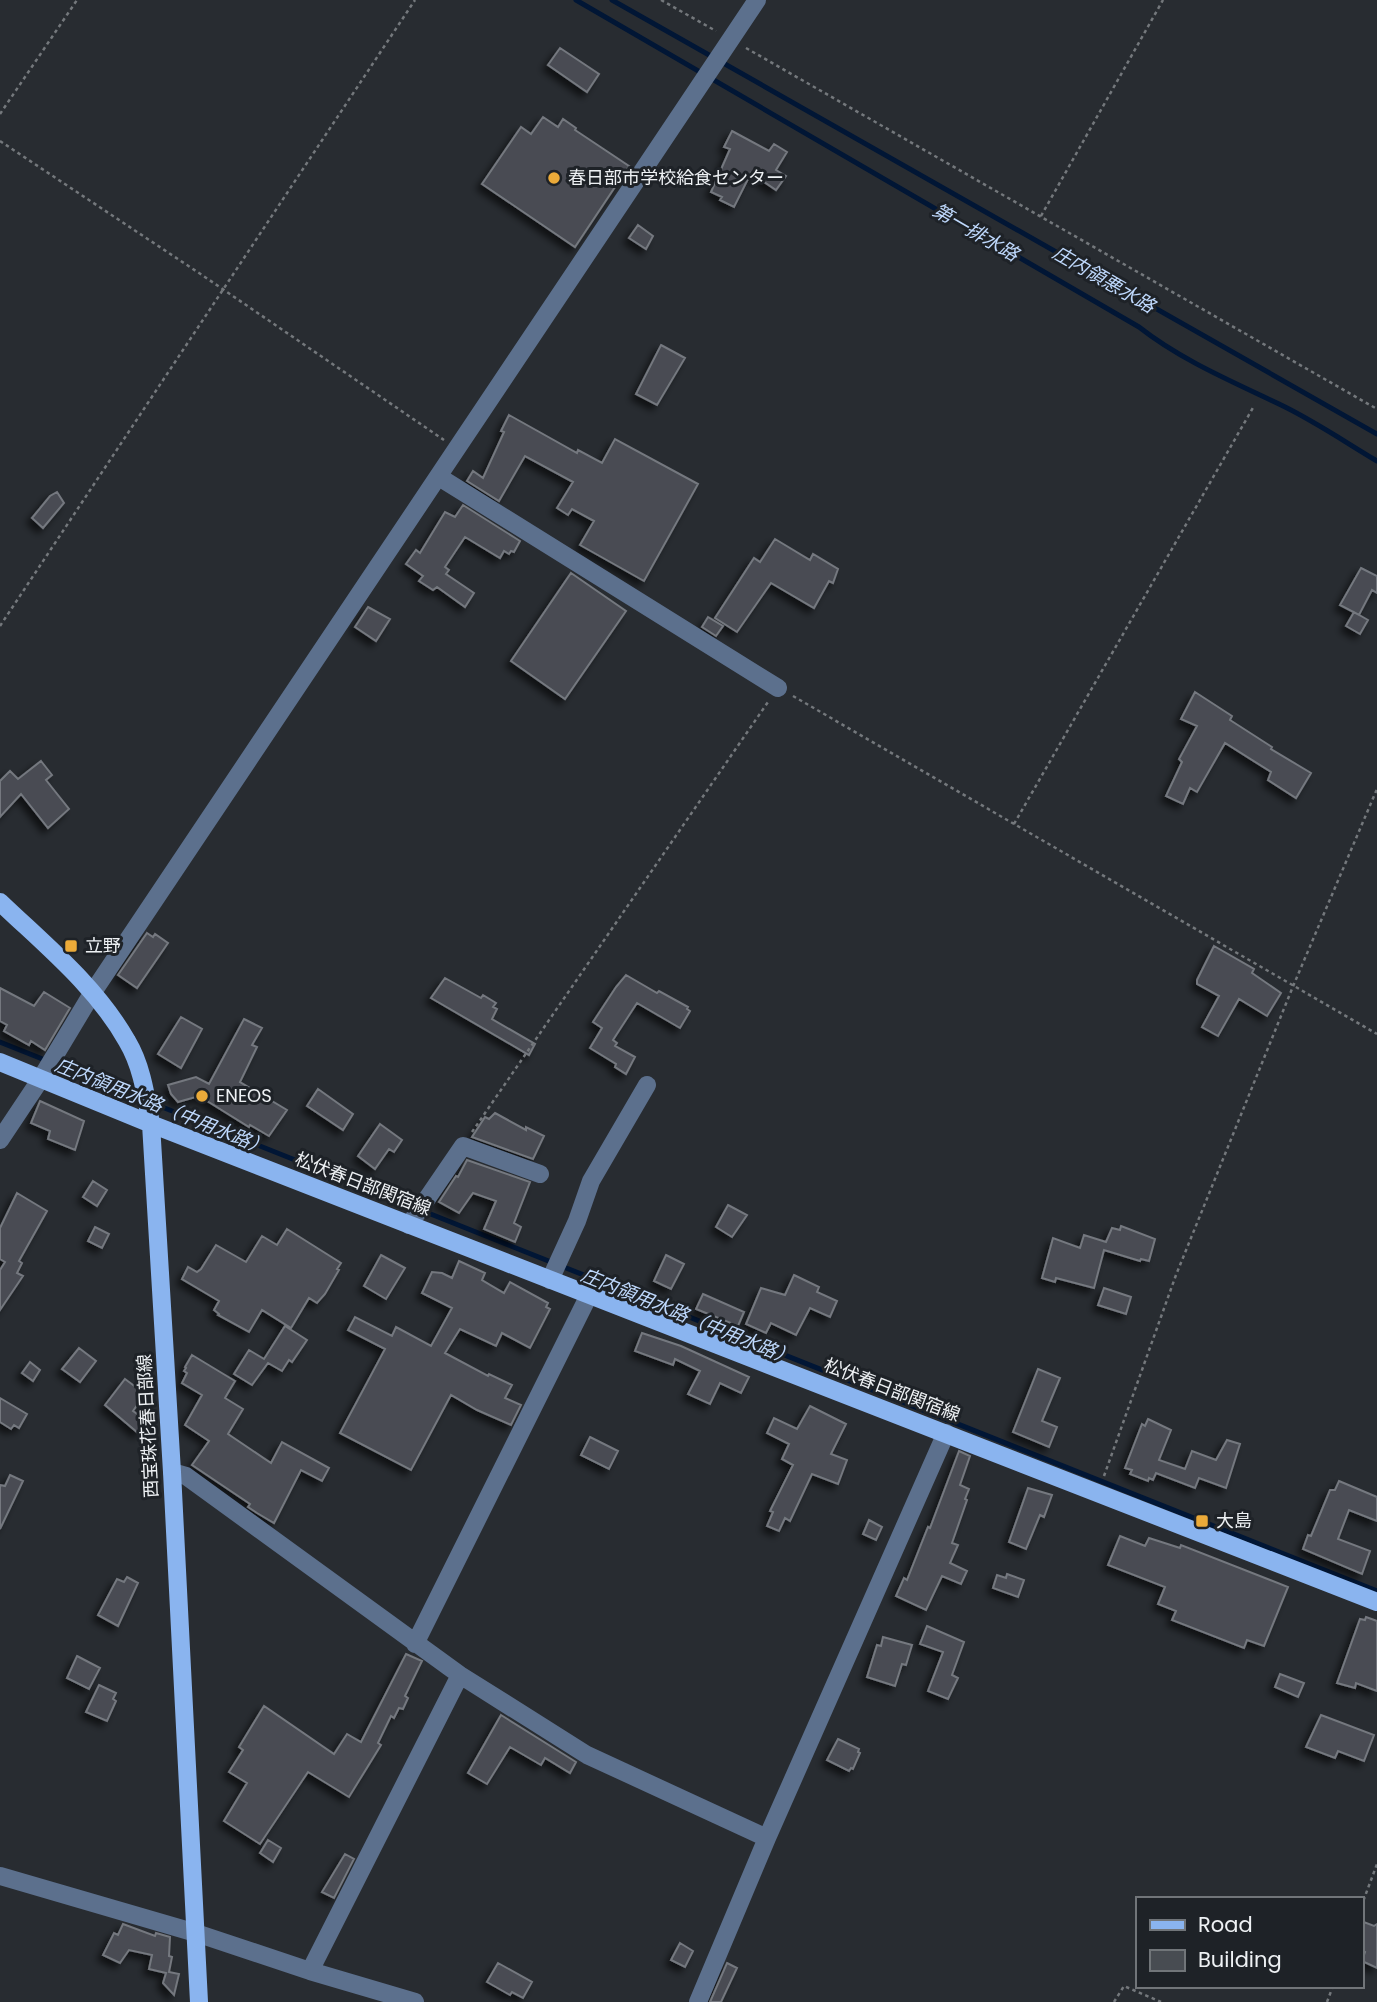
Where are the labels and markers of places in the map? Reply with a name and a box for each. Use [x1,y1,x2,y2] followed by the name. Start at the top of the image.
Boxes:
[568,165,784,190] place label: 春日部市学校給食センター
[546,170,562,186] marker: 春日部市学校給食センター
[85,933,121,958] place label: 立野
[63,938,79,954] marker: 立野
[216,1083,272,1108] place label: ENEOS
[194,1088,210,1104] marker: ENEOS
[1216,1508,1252,1533] place label: 大島
[1194,1513,1210,1529] marker: 大島

